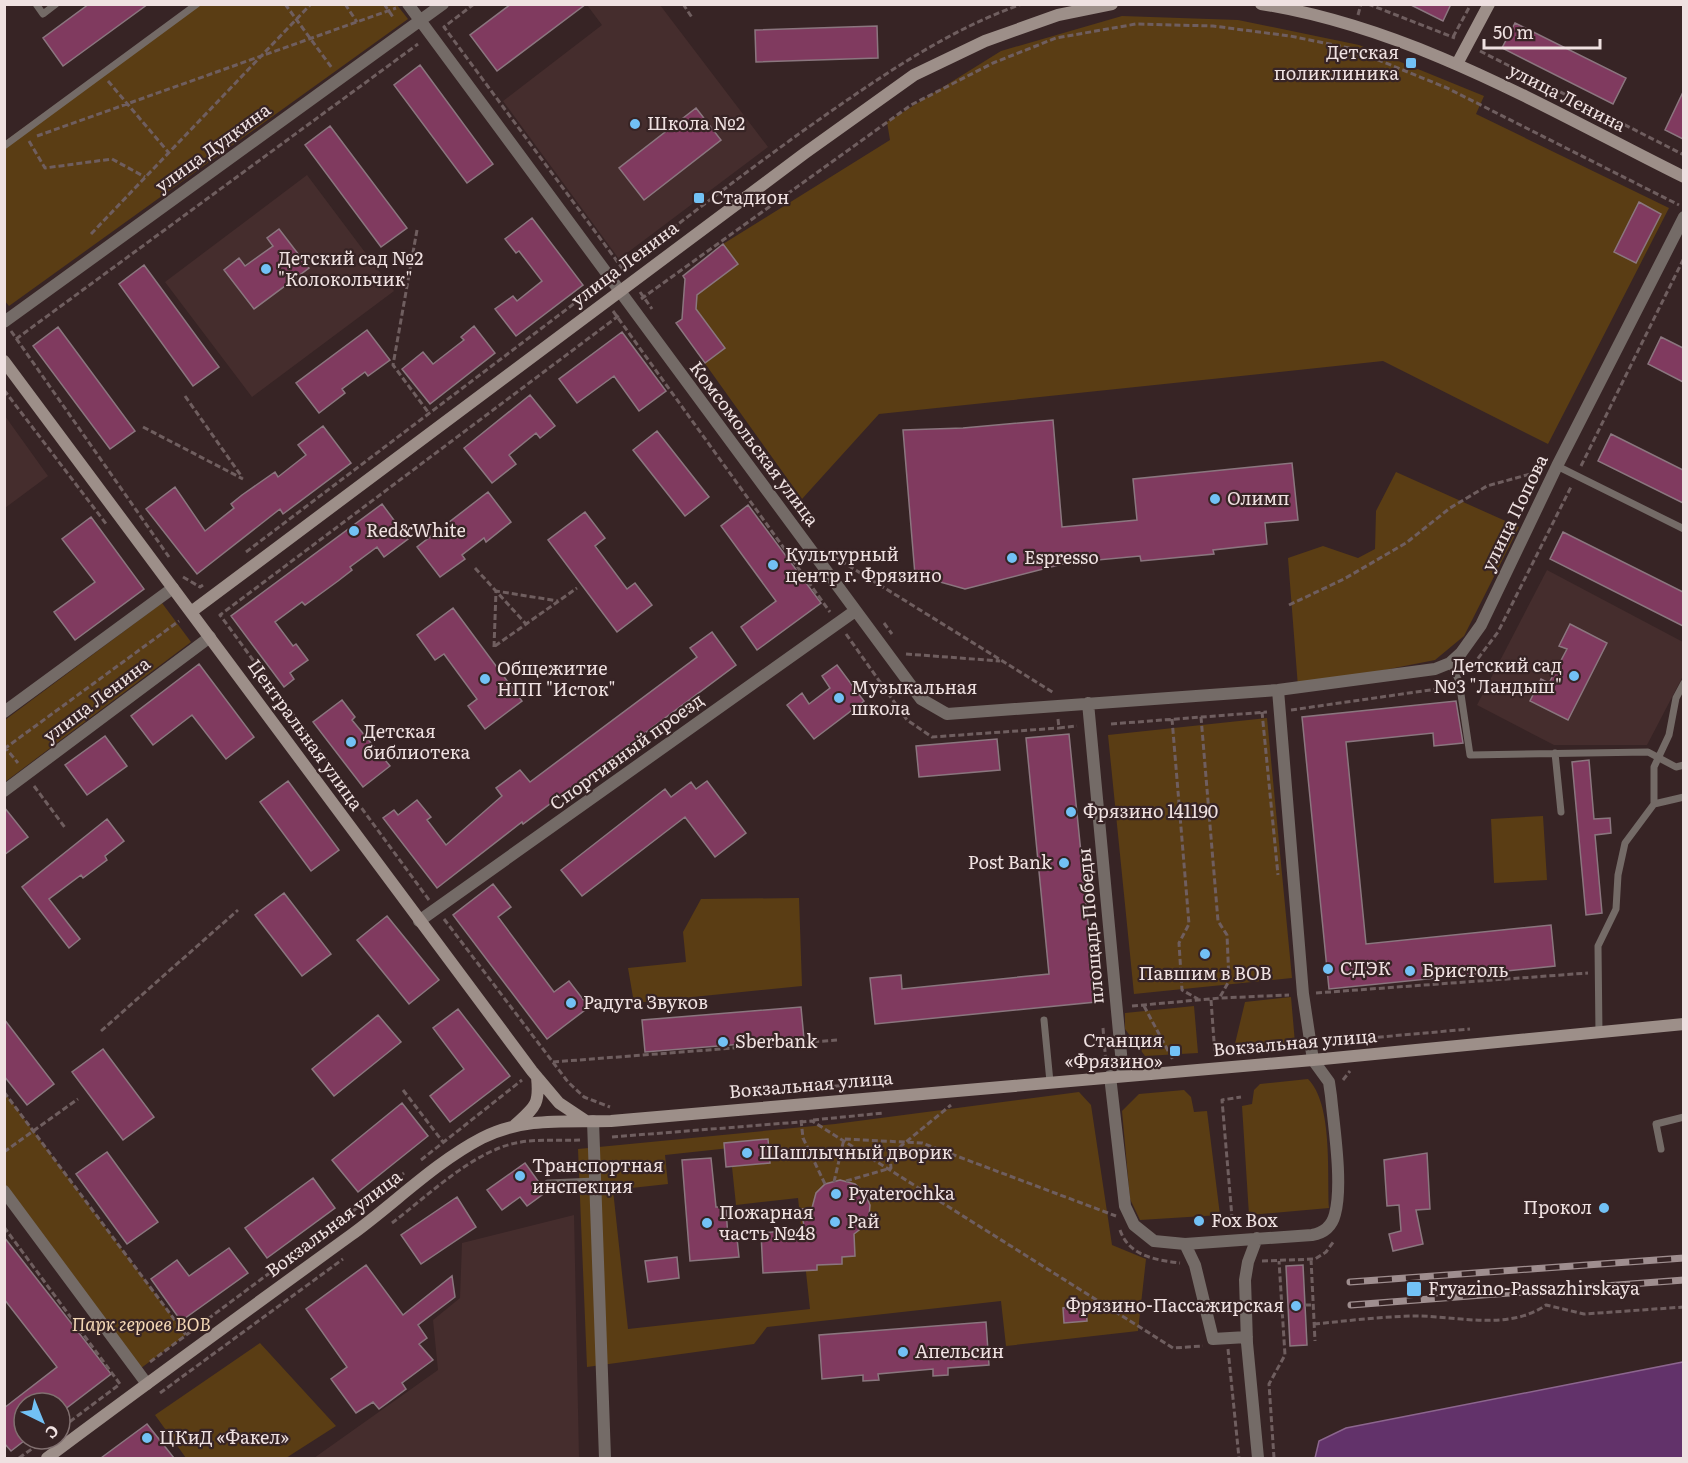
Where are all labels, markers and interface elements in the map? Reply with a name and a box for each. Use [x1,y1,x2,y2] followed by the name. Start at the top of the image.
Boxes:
[1484,12,1600,50] scale bar
[1493,18,1534,45] text: 50 m
[1274,38,1399,86] place label: Детская поликлиника
[1504,55,1631,138] street label: улица Ленина
[1404,56,1418,70] marker: Детская поликлиника
[149,95,276,198] street label: улица Дудкина
[647,109,745,136] place label: Школа №2
[628,117,642,131] marker: Школа №2
[711,183,789,210] place label: Стадион
[692,191,706,205] marker: Стадион
[565,213,684,312] street label: улица Ленина
[278,244,423,292] place label: Детский сад №2 "Колокольчик"
[259,262,273,276] marker: Детский сад №2 "Колокольчик"
[684,355,827,532] street label: Комсомольская улица
[1474,449,1554,575] street label: улица Попова
[1227,484,1290,511] place label: Олимп
[1208,492,1222,506] marker: Олимп
[366,516,466,543] place label: Red&White
[347,524,361,538] marker: Red&White
[785,540,942,588] place label: Культурный центр г. Фрязино
[1024,543,1099,570] place label: Espresso
[1005,551,1019,565] marker: Espresso
[766,558,780,572] marker: Культурный центр г. Фрязино
[37,649,156,748] street label: улица Ленина
[1434,651,1562,699] place label: Детский сад №3 "Ландыш"
[242,653,371,816] street label: Центральная улица
[497,654,616,702] place label: Общежитие НПП "Исток"
[1567,669,1581,683] marker: Детский сад №3 "Ландыш"
[478,672,492,686] marker: Общежитие НПП "Исток"
[851,673,977,721] place label: Музыкальная школа
[543,686,709,816] street label: Спортивный проезд
[832,691,846,705] marker: Музыкальная школа
[363,717,471,765] place label: Детская библиотека
[344,735,358,749] marker: Детская библиотека
[1083,797,1218,824] place label: Фрязино 141190
[1064,805,1078,819] marker: Фрязино 141190
[1069,847,1110,1005] street label: площадь Победы
[968,848,1053,875] place label: Post Bank
[1057,856,1071,870] marker: Post Bank
[1198,947,1212,961] marker: Павшим в ВОВ
[1340,954,1391,981] place label: СДЭК
[1422,956,1508,983] place label: Бристоль
[1138,959,1272,986] place label: Павшим в ВОВ
[1321,962,1335,976] marker: СДЭК
[1403,964,1417,978] marker: Бристоль
[583,988,708,1015] place label: Радуга Звуков
[564,996,578,1010] marker: Радуга Звуков
[1212,1021,1378,1062] street label: Вокзальная улица
[1065,1026,1163,1074] place label: Станция «Фрязино»
[735,1027,818,1054] place label: Sberbank
[716,1035,730,1049] marker: Sberbank
[1168,1044,1182,1058] marker: Станция «Фрязино»
[728,1063,894,1104] street label: Вокзальная улица
[759,1138,953,1165] place label: Шашлычный дворик
[740,1146,754,1160] marker: Шашлычный дворик
[532,1151,664,1199] place label: Транспортная инспекция
[259,1162,407,1283] street label: Вокзальная улица
[513,1169,527,1183] marker: Транспортная инспекция
[848,1179,955,1206] place label: Pyaterochka
[829,1187,843,1201] marker: Pyaterochka
[1523,1193,1592,1220] place label: Прокол
[719,1198,815,1246] place label: Пожарная часть №48
[1597,1201,1611,1215] marker: Прокол
[1211,1206,1278,1233] place label: Fox Box
[847,1207,879,1234] place label: Рай
[1192,1214,1206,1228] marker: Fox Box
[828,1215,842,1229] marker: Рай
[700,1216,714,1230] marker: Пожарная часть №48
[1428,1274,1640,1301] place label: Fryazino-Passazhirskaya
[1405,1280,1423,1298] marker: Fryazino-Passazhirskaya
[1066,1291,1284,1318] place label: Фрязино-Пассажирская
[1289,1299,1303,1313] marker: Фрязино-Пассажирская
[72,1310,210,1337] park label: Парк героев ВОВ
[915,1337,1004,1364] place label: Апельсин
[896,1345,910,1359] marker: Апельсин
[12,1391,72,1451] north arrow
[41,1420,65,1445] text: С
[159,1423,289,1450] place label: ЦКиД «Факел»
[140,1431,154,1445] marker: ЦКиД «Факел»

